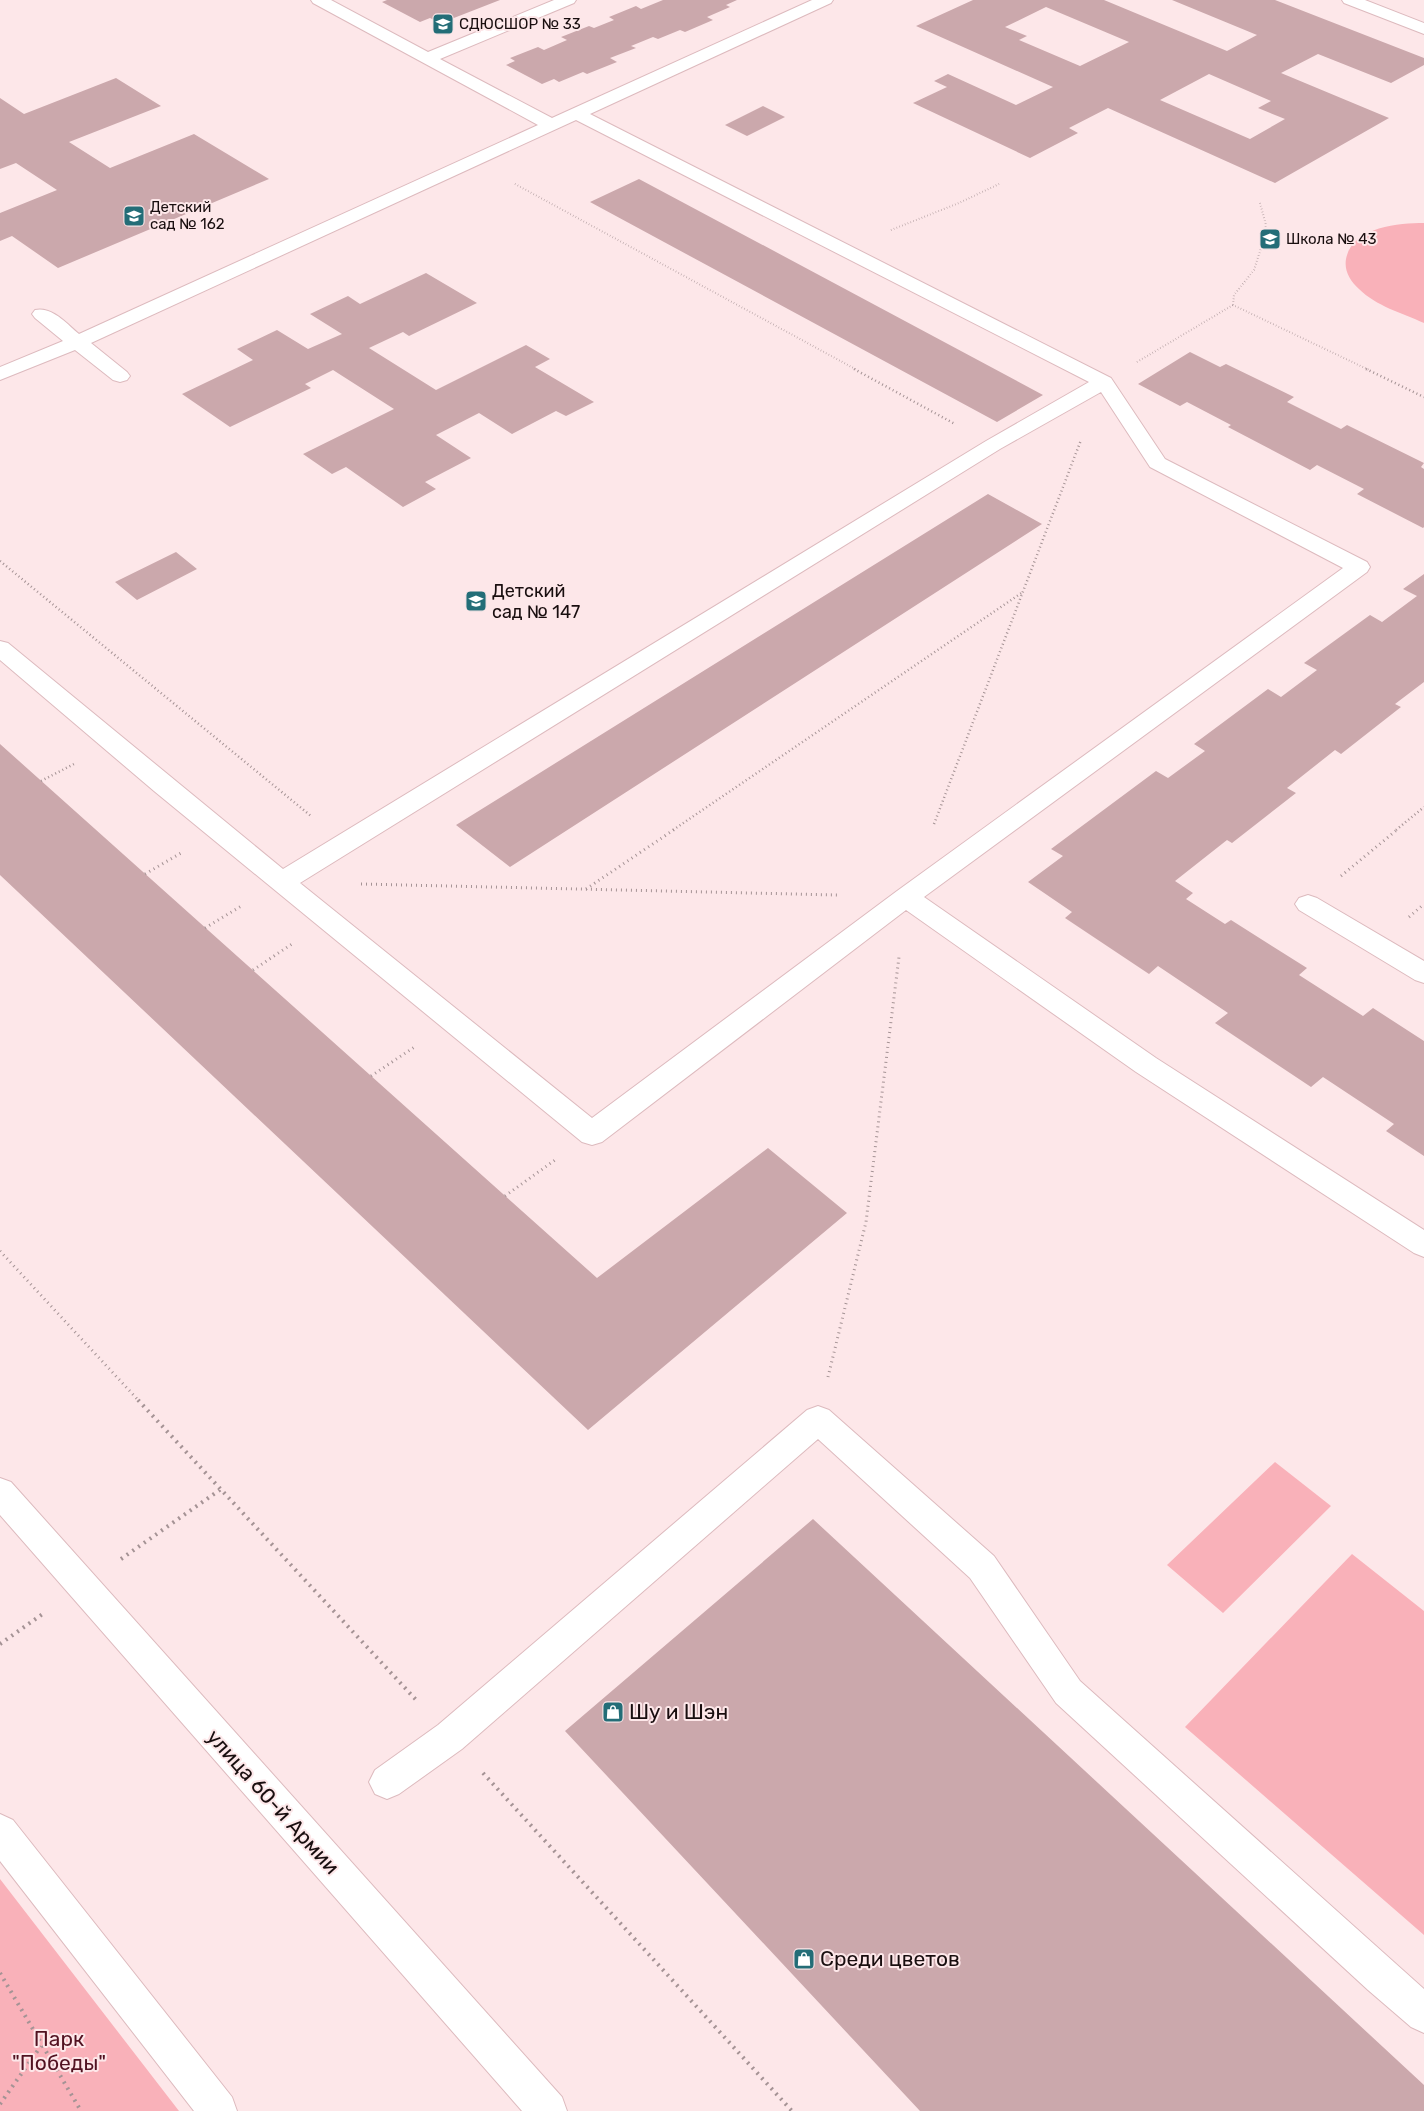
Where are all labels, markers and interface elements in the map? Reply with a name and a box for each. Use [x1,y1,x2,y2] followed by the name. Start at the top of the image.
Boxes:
[431,12,455,36] school or university icon: СДЮСШОР № 33
[459,15,581,33] place label: СДЮСШОР № 33
[150,198,225,233] place label: Детский сад № 162
[122,204,146,228] school or university icon: Детский сад № 162
[1258,227,1282,251] school or university icon: Школа № 43
[1286,230,1377,248] place label: Школа № 43
[492,580,580,623] place label: Детский сад № 147
[464,589,488,613] school or university icon: Детский сад № 147
[629,1699,728,1724] place label: Шу и Шэн
[601,1700,625,1724] shop icon: Шу и Шэн
[202,1724,345,1879] street label: улица 60-й Армии
[820,1946,960,1971] place label: Среди цветов
[792,1947,816,1971] shop icon: Среди цветов
[12,2026,106,2075] park label: Парк "Победы"

